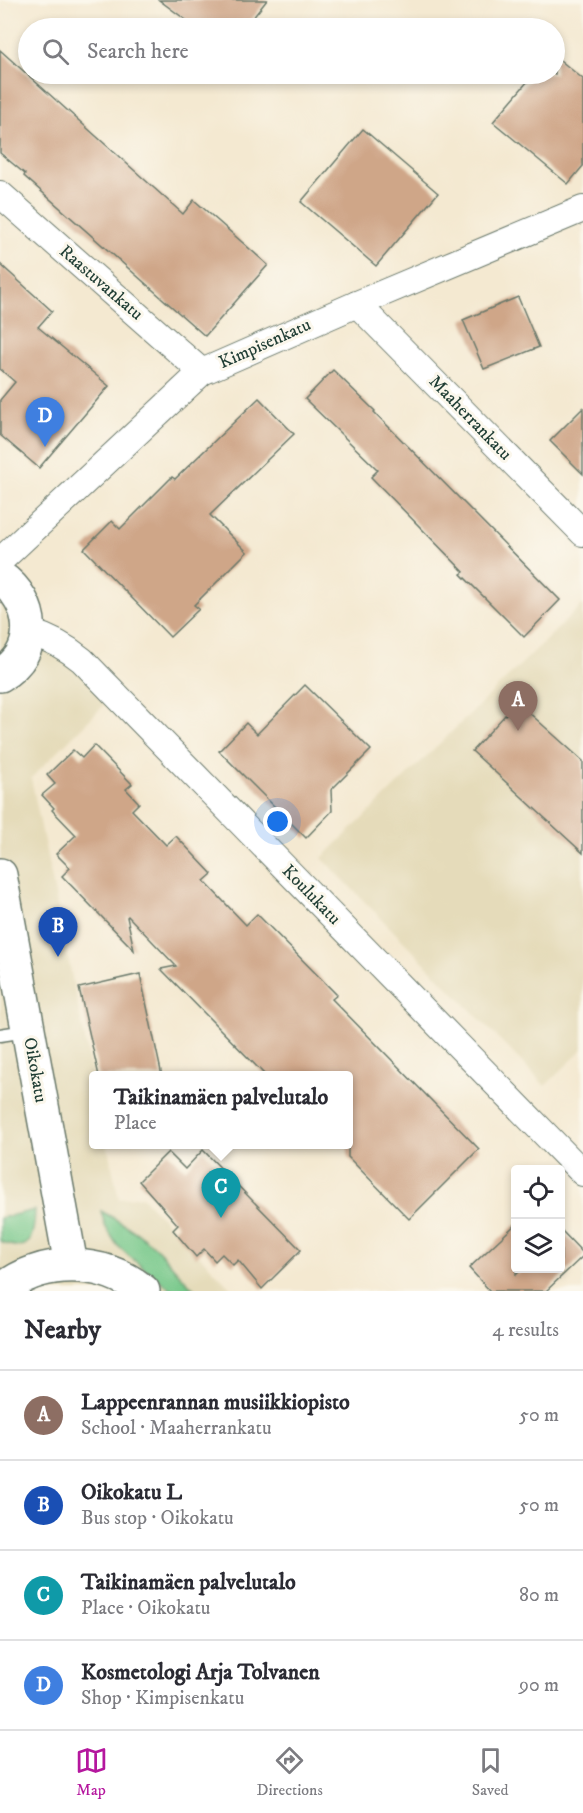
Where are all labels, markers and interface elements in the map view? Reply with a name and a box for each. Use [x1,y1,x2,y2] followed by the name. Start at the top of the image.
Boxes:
[18,18,565,84] search box
[39,35,72,68] icon: search
[87,38,189,65] text: Search here
[55,241,148,326] street label: Raastuvankatu
[216,314,315,374] street label: Kimpisenkatu
[424,371,516,465] street label: Maaherrankatu
[26,398,64,447] pin: D
[498,682,538,731] pin: A
[263,807,292,836] your location
[277,860,345,930] street label: Koulukatu
[38,908,78,957] pin: B
[18,1036,52,1105] street label: Oikokatu
[89,1071,353,1149] popup
[114,1084,328,1111] text: Taikinamäen palvelutalo
[114,1111,157,1136] text: Place
[511,1165,565,1273] map controls
[511,1165,565,1219] button: locate
[202,1168,240,1218] pin: C
[511,1219,565,1273] button: layers
[24,1314,101,1347] text: Nearby
[492,1318,559,1343] text: 4 results
[81,1389,350,1416] text: Lappeenrannan musiikkiopisto
[37,1403,50,1428] text: A
[519,1403,559,1428] text: 50 m
[81,1416,272,1441] text: School · Maaherrankatu
[81,1479,182,1506] text: Oikokatu L
[37,1493,50,1518] text: B
[519,1493,559,1518] text: 50 m
[81,1506,234,1531] text: Bus stop · Oikokatu
[81,1569,296,1596] text: Taikinamäen palvelutalo
[37,1583,50,1608] text: C
[519,1583,559,1608] text: 80 m
[81,1596,211,1621] text: Place · Oikokatu
[81,1659,320,1686] text: Kosmetologi Arja Tolvanen
[36,1673,51,1698] text: D
[519,1673,559,1698] text: 90 m
[81,1686,244,1711] text: Shop · Kimpisenkatu
[75,1744,108,1800] tab: Map
[257,1744,323,1800] tab: Directions
[472,1744,509,1800] tab: Saved

